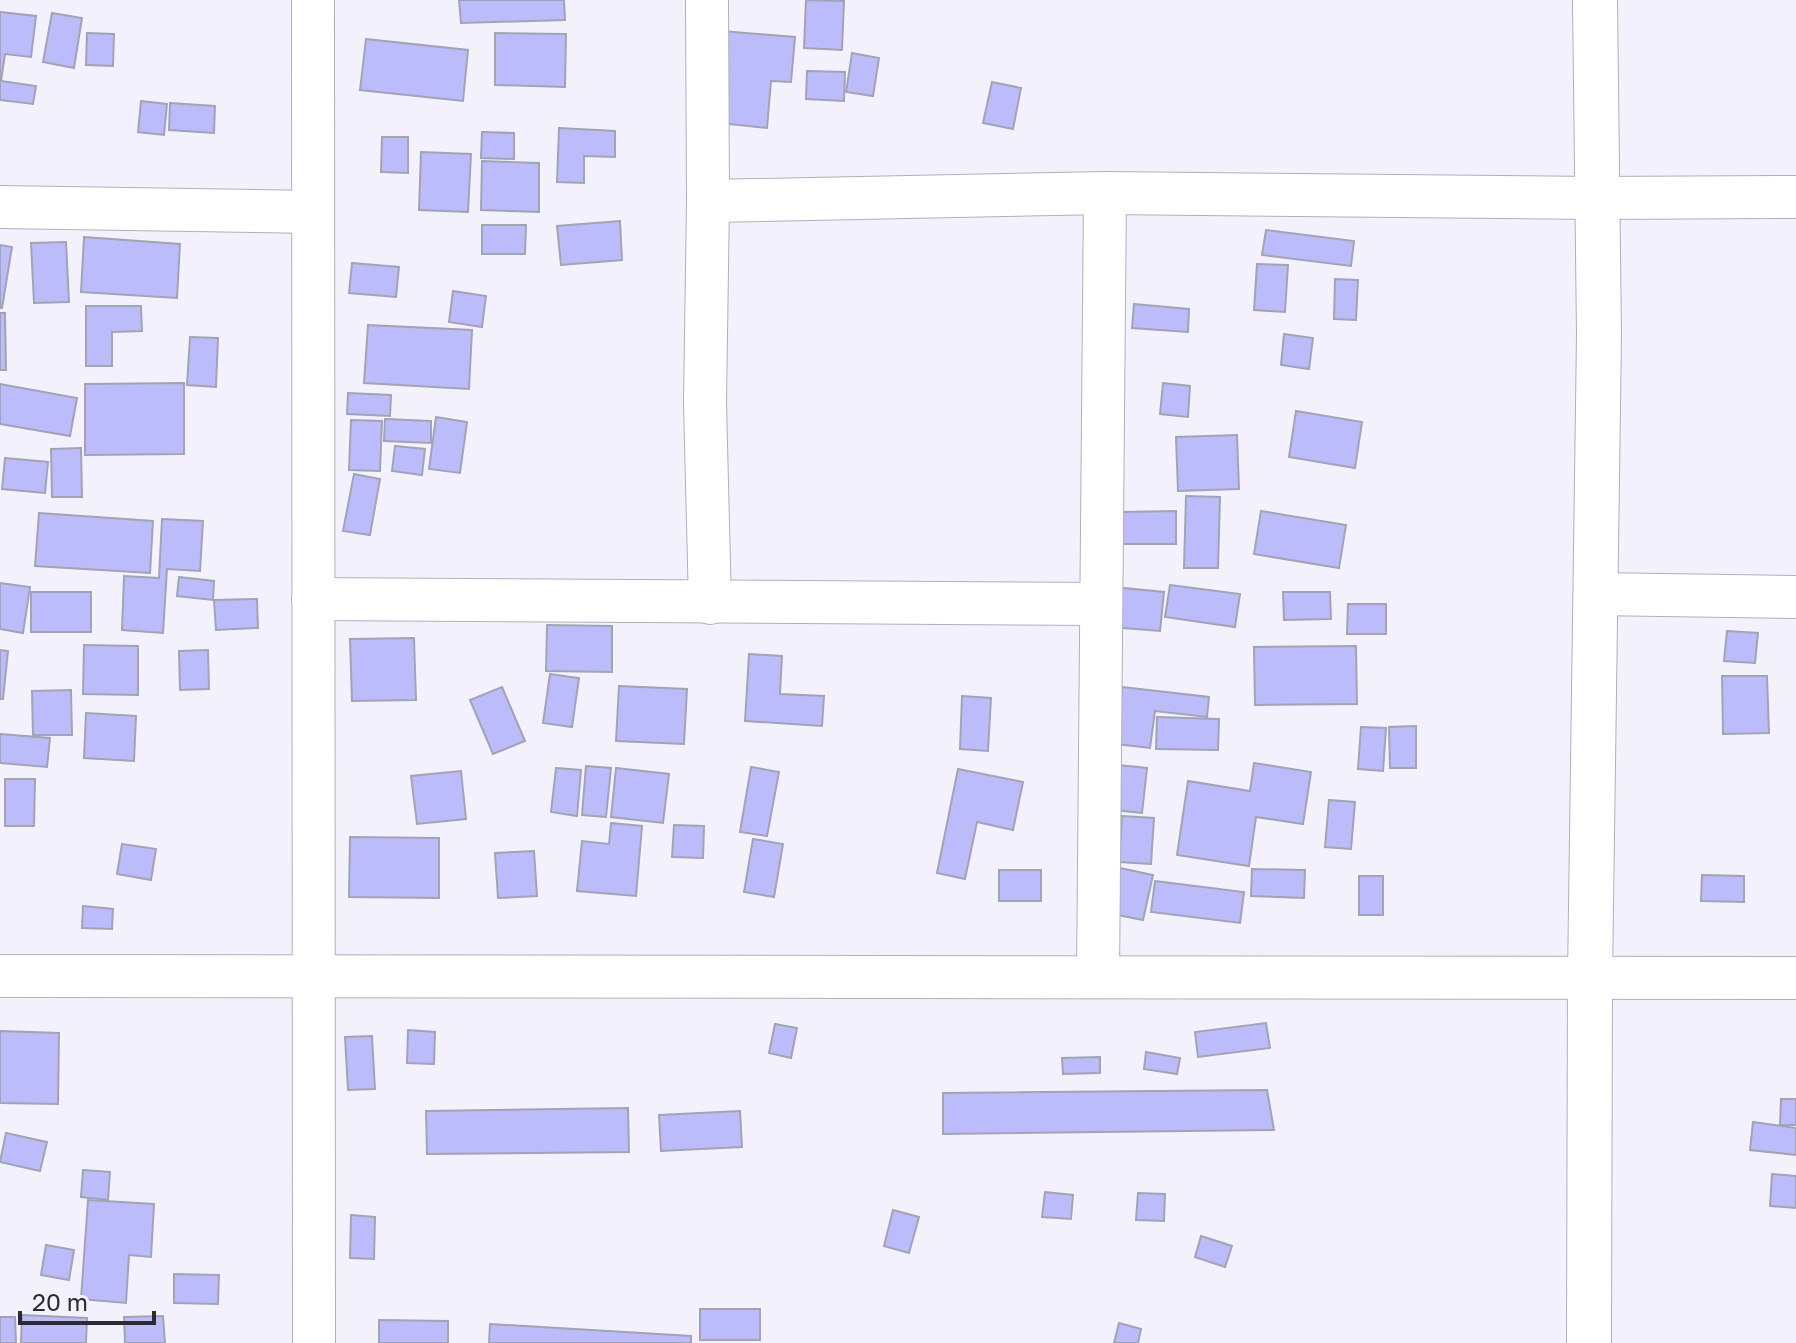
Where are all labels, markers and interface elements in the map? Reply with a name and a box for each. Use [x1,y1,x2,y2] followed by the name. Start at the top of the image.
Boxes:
[20,1275,154,1325] scale bar
[32,1287,88,1316] text: 20 m

